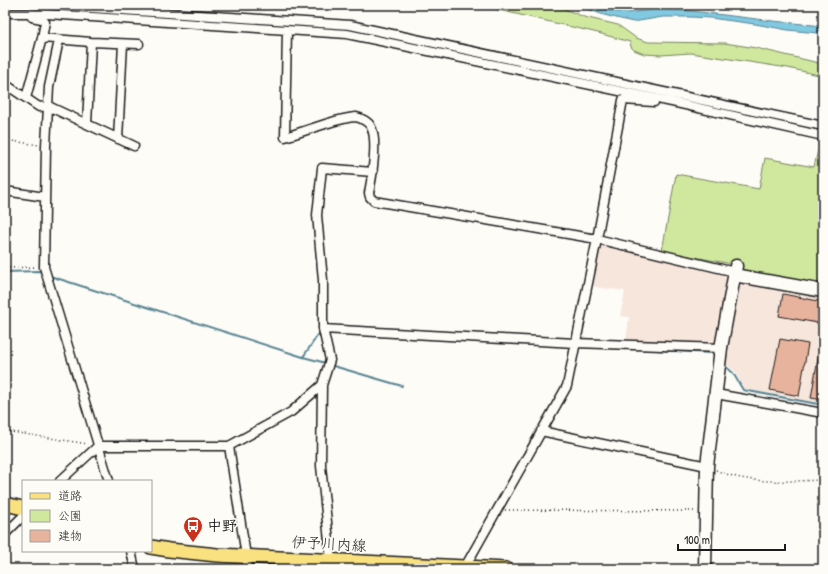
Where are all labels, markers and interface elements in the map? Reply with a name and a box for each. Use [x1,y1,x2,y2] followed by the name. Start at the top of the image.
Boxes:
[22,480,152,552] legend
[58,487,82,504] text: 道路
[58,507,82,524] text: 公園
[182,515,204,543] bus stop icon: 中野
[207,515,237,536] place label: 中野
[678,526,785,552] scale bar
[58,527,82,544] text: 建物
[291,531,367,556] street label: 伊予川内線
[684,531,710,548] text: 100 m

